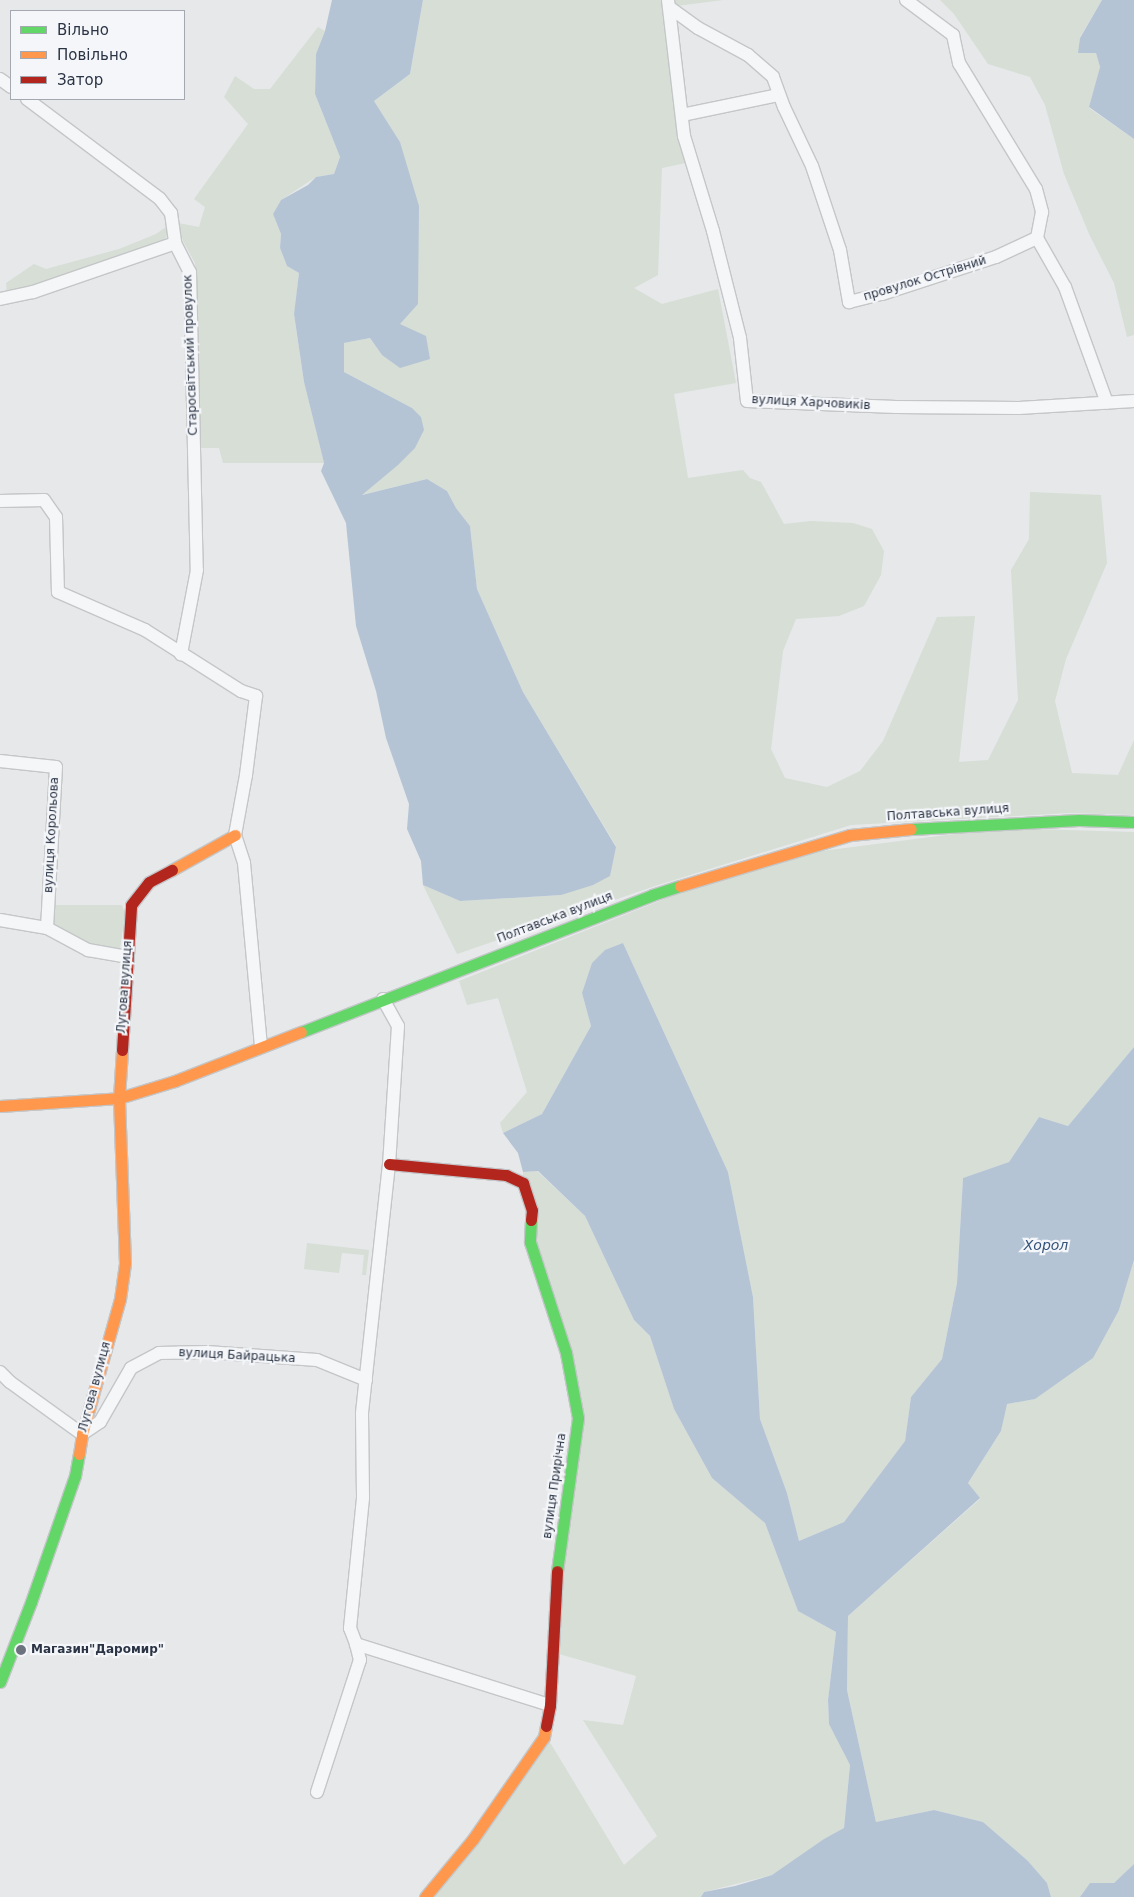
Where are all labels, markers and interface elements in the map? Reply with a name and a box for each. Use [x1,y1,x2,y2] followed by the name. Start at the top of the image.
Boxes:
[10,10,185,100] legend
[57,21,109,39] text: Вільно
[57,46,128,64] text: Повільно
[57,71,103,89] text: Затор
[862,253,988,305] street label: провулок Острівний
[181,274,201,436] street label: Старосвітський провулок
[751,393,871,413] street label: вулиця Харчовиків
[42,777,62,893] street label: вулиця Корольова
[886,802,1010,824] street label: Полтавська вулиця
[495,889,615,947] street label: Полтавська вулиця
[115,940,135,1034] street label: Лугова вулиця
[1024,1237,1068,1253] water label: Хорол
[76,1340,114,1434] street label: Лугова вулиця
[178,1346,296,1366] street label: вулиця Байрацька
[540,1432,570,1540] street label: вулиця Прирічна
[31,1643,164,1657] place label: Магазин"Даромир"
[15,1644,27,1656] marker: Магазин"Даромир"

